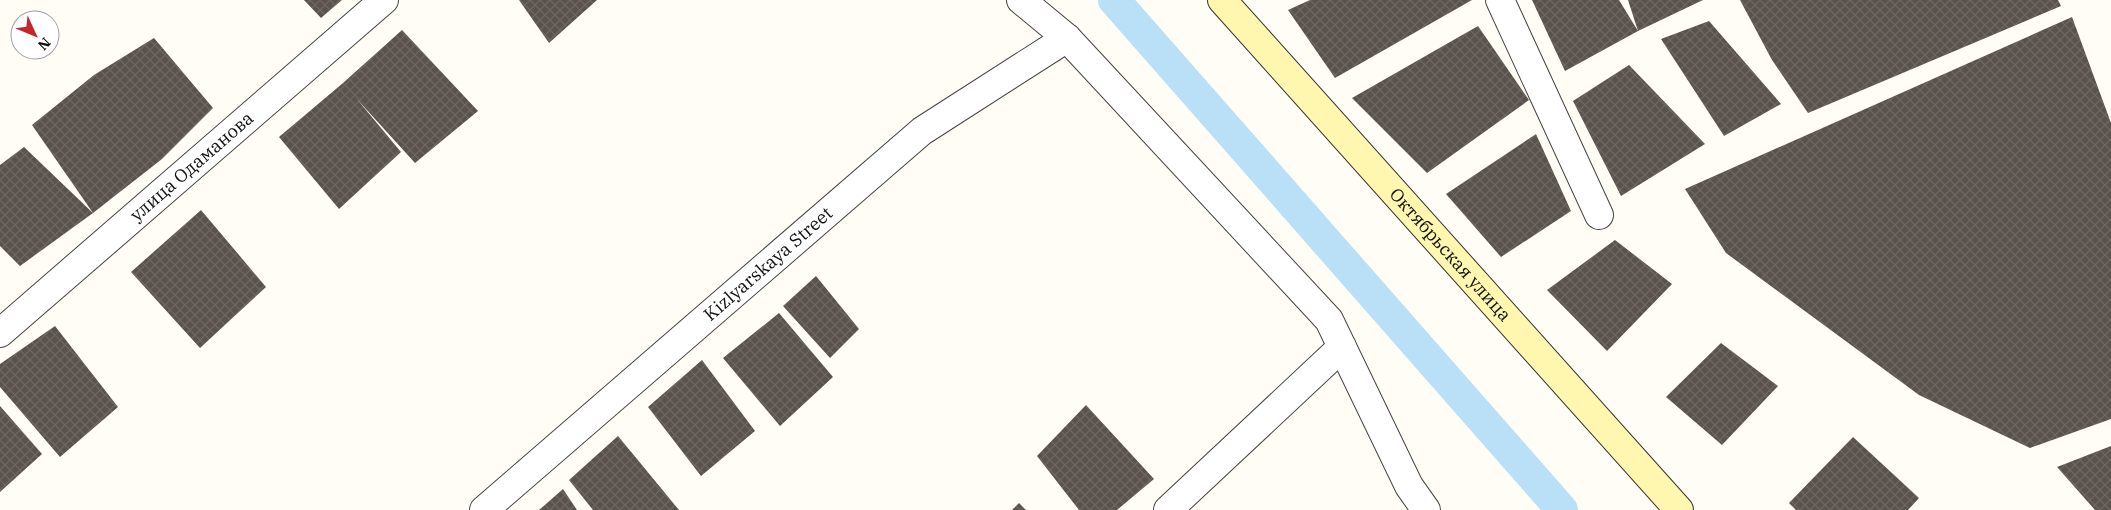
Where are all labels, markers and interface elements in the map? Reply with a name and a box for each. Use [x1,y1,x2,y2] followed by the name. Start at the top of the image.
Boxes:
[10,10,60,60] north arrow
[34,34,55,54] text: N
[125,106,258,226] street label: улица Одаманова
[1385,183,1517,326] street label: Октябрьская улица
[699,202,837,326] street label: Kizlyarskaya Street

